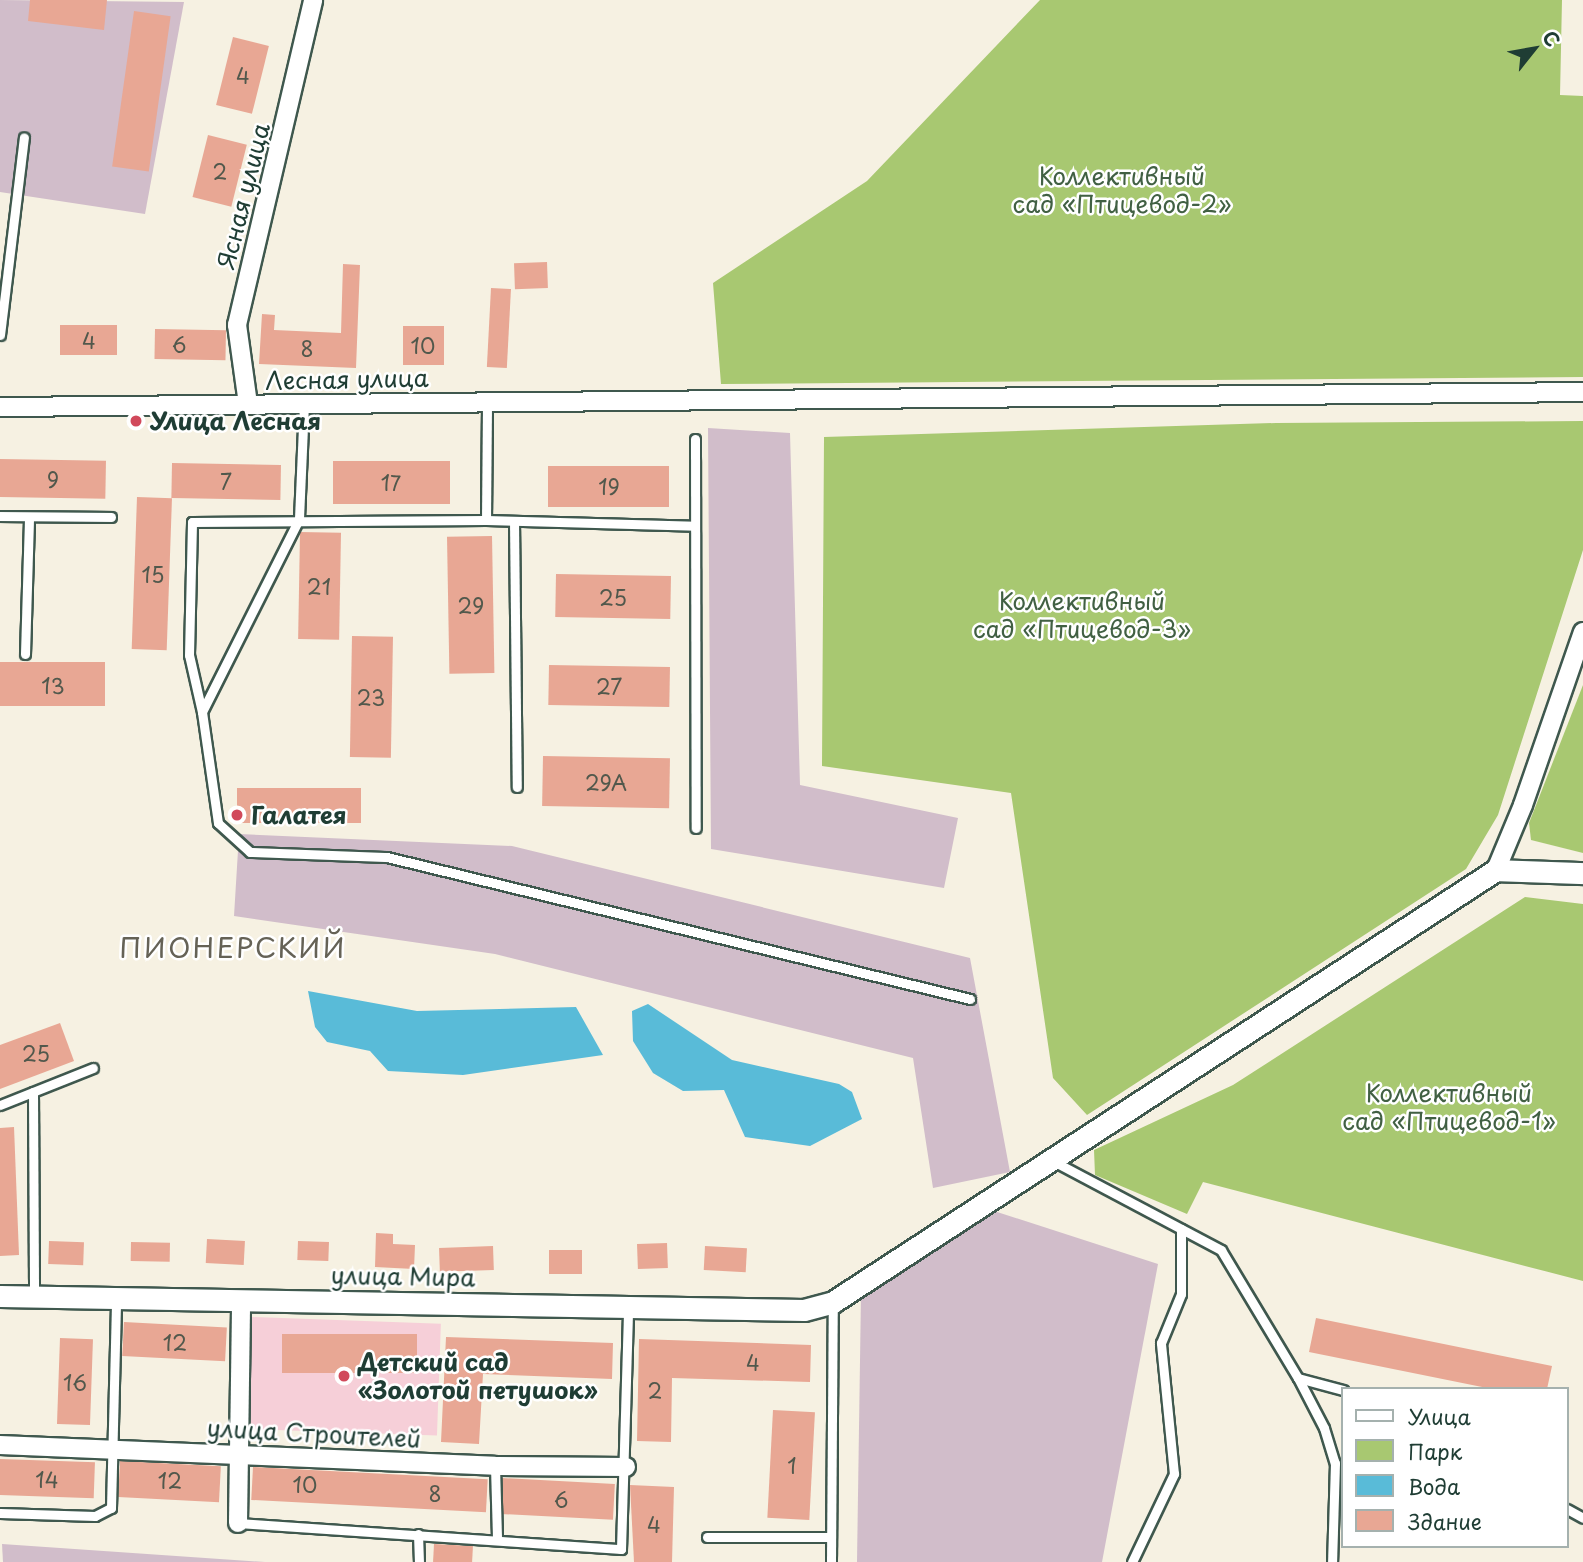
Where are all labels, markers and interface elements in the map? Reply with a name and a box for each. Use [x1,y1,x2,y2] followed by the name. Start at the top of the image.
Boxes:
[1499,14,1569,84] north arrow
[1536,25,1568,52] text: С
[236,62,250,88] house number: 4
[211,119,275,273] street label: Ясная улица
[213,158,227,184] house number: 2
[1013,162,1231,218] park label: Коллективный сад «Птицевод-2»
[82,327,96,353] house number: 4
[172,331,186,357] house number: 6
[411,332,435,358] house number: 10
[300,335,314,361] house number: 8
[264,363,430,395] street label: Лесная улица
[150,407,322,435] place label: Улица Лесная
[128,413,144,429] marker: Улица Лесная
[47,466,59,492] house number: 9
[220,468,232,494] house number: 7
[381,469,401,495] house number: 17
[598,473,620,499] house number: 19
[142,561,164,587] house number: 15
[307,573,331,599] house number: 21
[599,584,627,610] house number: 25
[973,587,1191,643] park label: Коллективный сад «Птицевод-3»
[458,592,484,618] house number: 29
[41,672,65,698] house number: 13
[596,673,622,699] house number: 27
[357,684,385,710] house number: 23
[585,769,627,795] house number: 29А
[251,801,347,829] place label: Галатея
[229,807,245,823] marker: Галатея
[122,930,344,964] district label: ПИОНЕРСКИЙ
[22,1040,50,1066] house number: 25
[1342,1079,1556,1135] park label: Коллективный сад «Птицевод-1»
[330,1260,476,1292] street label: улица Мира
[163,1329,187,1355] house number: 12
[358,1348,599,1404] place label: Детский сад «Золотой петушок»
[746,1349,760,1375] house number: 4
[336,1368,352,1384] marker: Детский сад «Золотой петушок»
[63,1369,87,1395] house number: 16
[648,1377,662,1403] house number: 2
[1342,1387,1569,1548] legend
[1408,1400,1471,1432] text: Улица
[206,1413,422,1453] street label: улица Строителей
[1408,1435,1462,1467] text: Парк
[787,1452,797,1478] house number: 1
[35,1466,59,1492] house number: 14
[158,1467,182,1493] house number: 12
[1408,1470,1460,1502] text: Вода
[293,1471,317,1497] house number: 10
[428,1480,442,1506] house number: 8
[554,1486,568,1512] house number: 6
[1408,1505,1482,1537] text: Здание
[647,1511,661,1537] house number: 4

